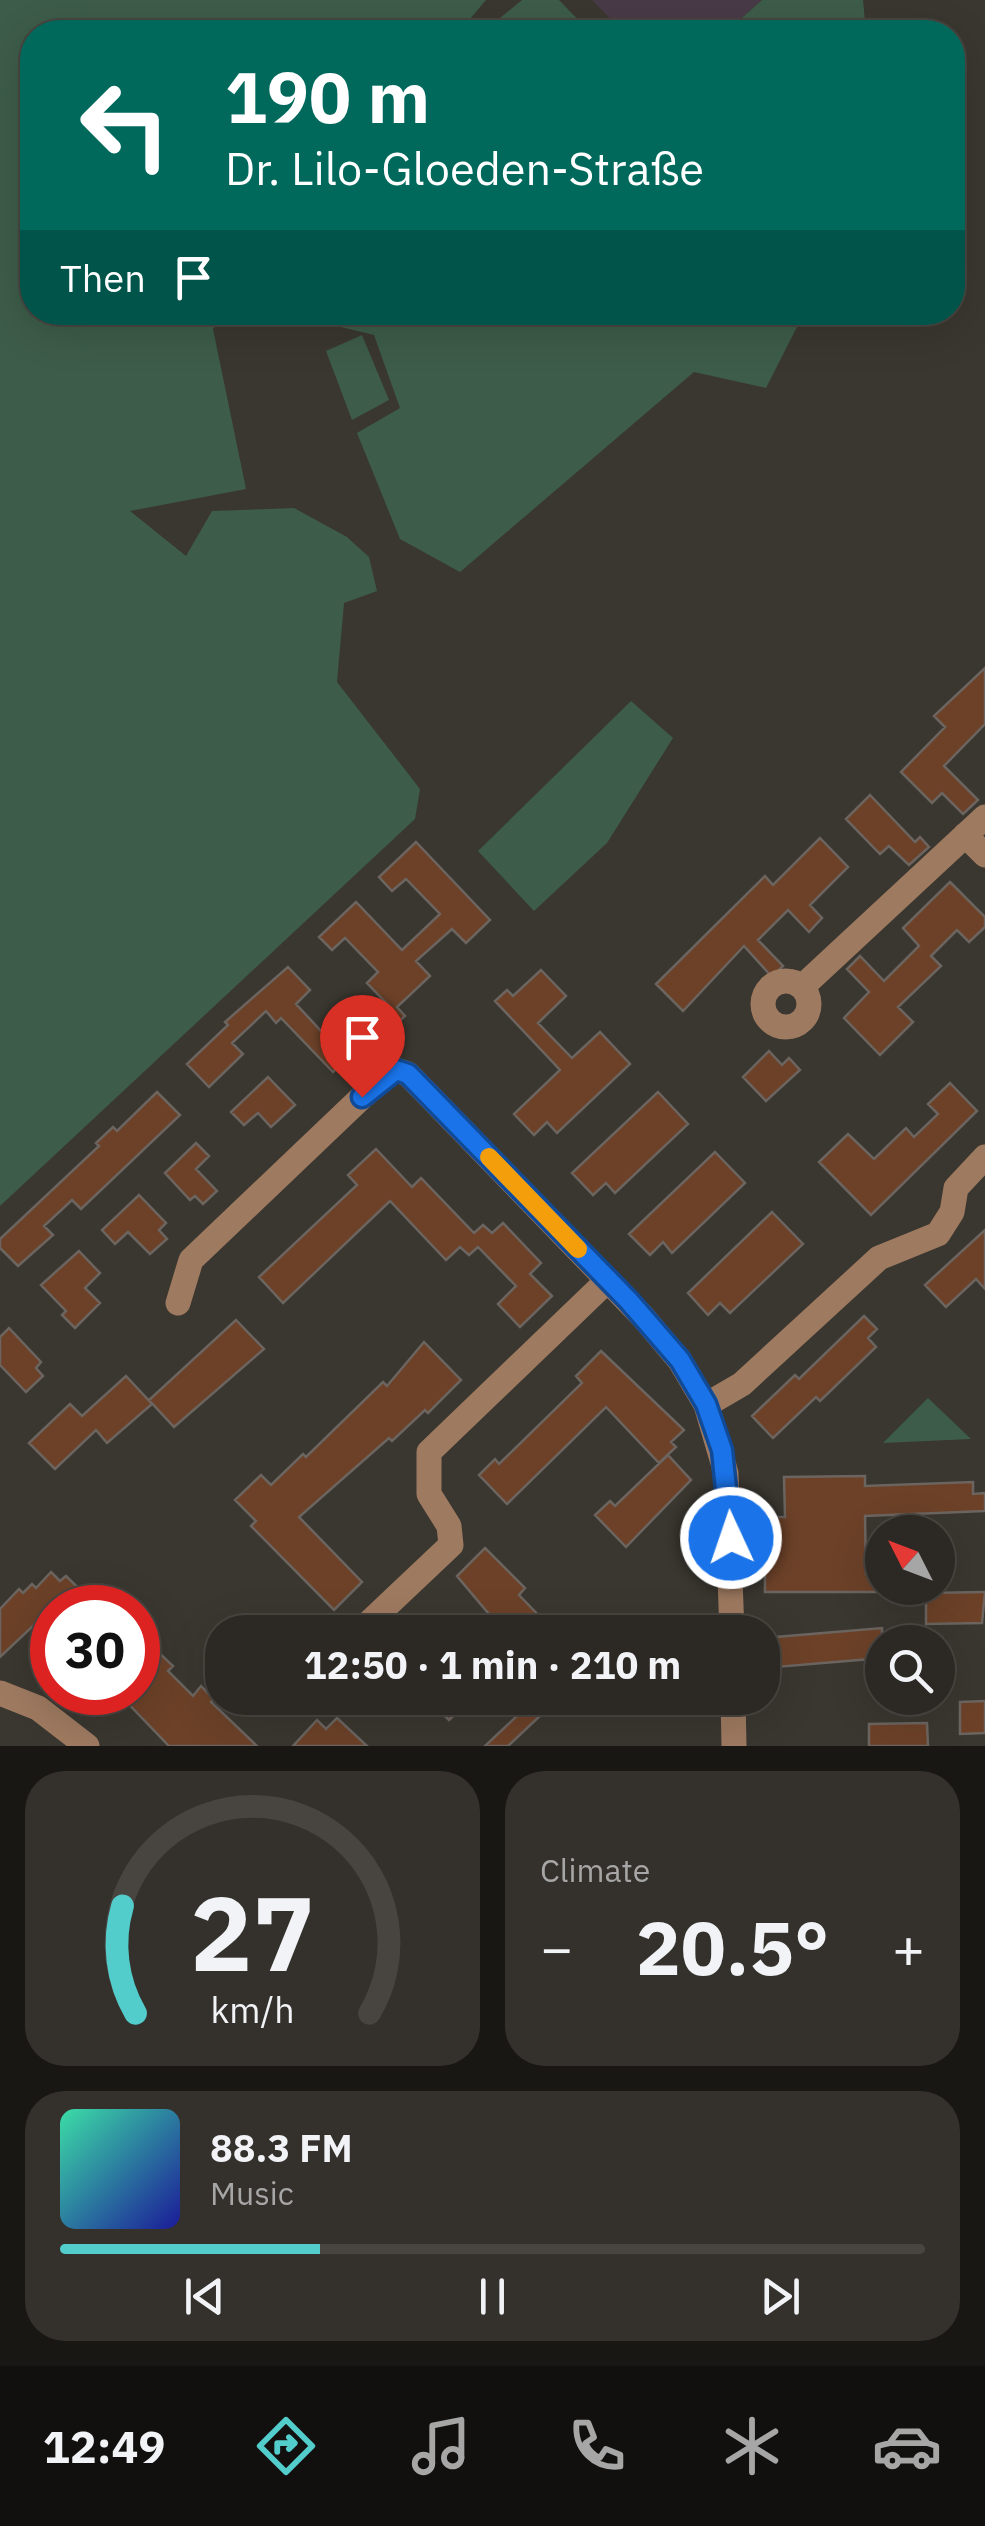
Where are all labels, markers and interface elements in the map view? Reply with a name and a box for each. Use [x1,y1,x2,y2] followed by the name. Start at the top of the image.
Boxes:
[225,51,430,142] text: 190 m
[60,60,190,190] icon: left
[225,139,704,197] text: Dr. Lilo-Gloeden-Straße
[166,250,221,305] icon: arrive
[60,253,146,302] text: Then
[320,995,405,1098] pin
[335,1010,390,1065] icon: arrive
[679,1486,783,1590] position arrow
[865,1515,955,1605] north arrow
[865,1515,955,1715] map controls
[30,1585,160,1715] speed limit sign: 30
[865,1625,955,1715] button: search
[304,1640,681,1689] text: 12:50 · 1 min · 210 m
[540,1849,650,1891] text: Climate
[190,1864,315,2000] text: 27
[636,1898,829,1996] text: 20.5°
[540,1912,573,1983] text: −
[892,1912,925,1983] text: +
[210,1986,295,2033] text: km/h
[210,2123,353,2172] text: 88.3 FM
[210,2172,294,2214] text: Music
[177,2269,232,2324] icon: previous
[465,2269,520,2324] icon: pause
[753,2269,808,2324] icon: next
[251,2411,321,2481] icon: directions
[406,2411,476,2481] icon: music
[562,2411,632,2481] icon: phone
[717,2411,787,2481] icon: climate
[872,2411,942,2481] icon: car
[43,2417,166,2475] text: 12:49

